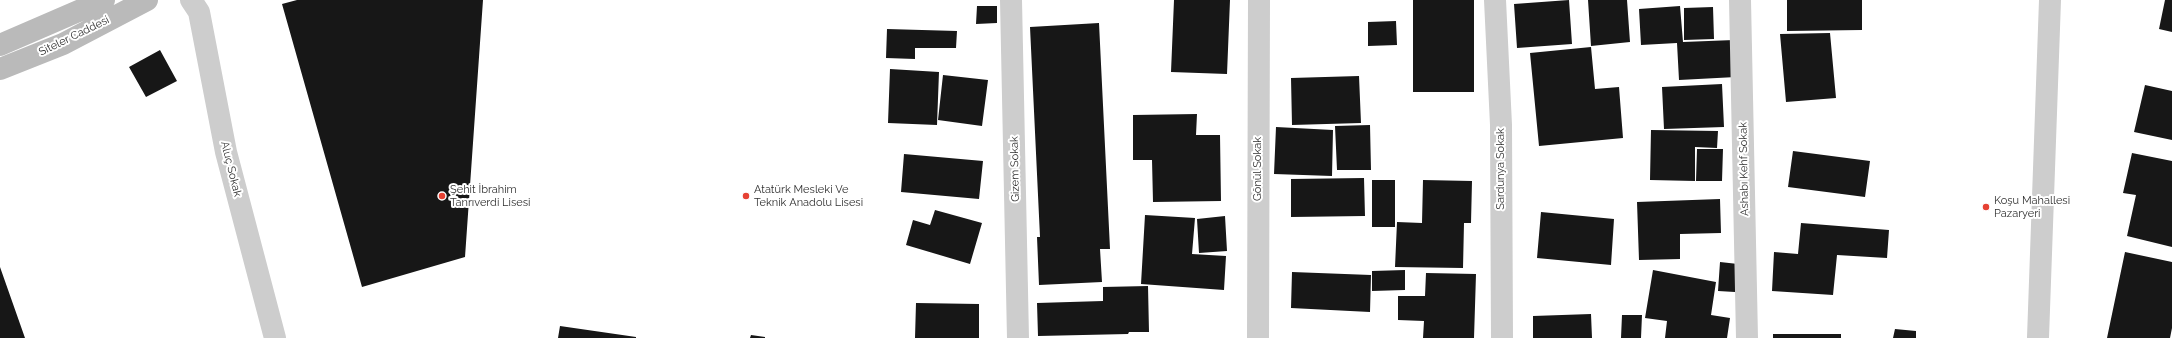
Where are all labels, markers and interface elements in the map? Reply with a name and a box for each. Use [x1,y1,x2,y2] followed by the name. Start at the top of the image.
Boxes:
[37,13,111,59] street label: Siteler Caddesi
[1737,122,1751,216] street label: Ashabı Kehf Sokak
[1494,128,1508,210] street label: Sardunya Sokak
[1008,136,1022,202] street label: Gizem Sokak
[1251,137,1265,201] street label: Gönül Sokak
[218,140,244,198] street label: Aluç Sokak
[450,183,530,209] place label: Şehit İbrahim Tanrıverdi Lisesi
[754,183,863,209] place label: Atatürk Mesleki Ve Teknik Anadolu Lisesi
[437,191,447,201] marker: Şehit İbrahim Tanrıverdi Lisesi
[741,191,751,201] marker: Atatürk Mesleki Ve Teknik Anadolu Lisesi
[1994,194,2070,220] place label: Koşu Mahallesi Pazaryeri
[1981,202,1991,212] marker: Koşu Mahallesi Pazaryeri

